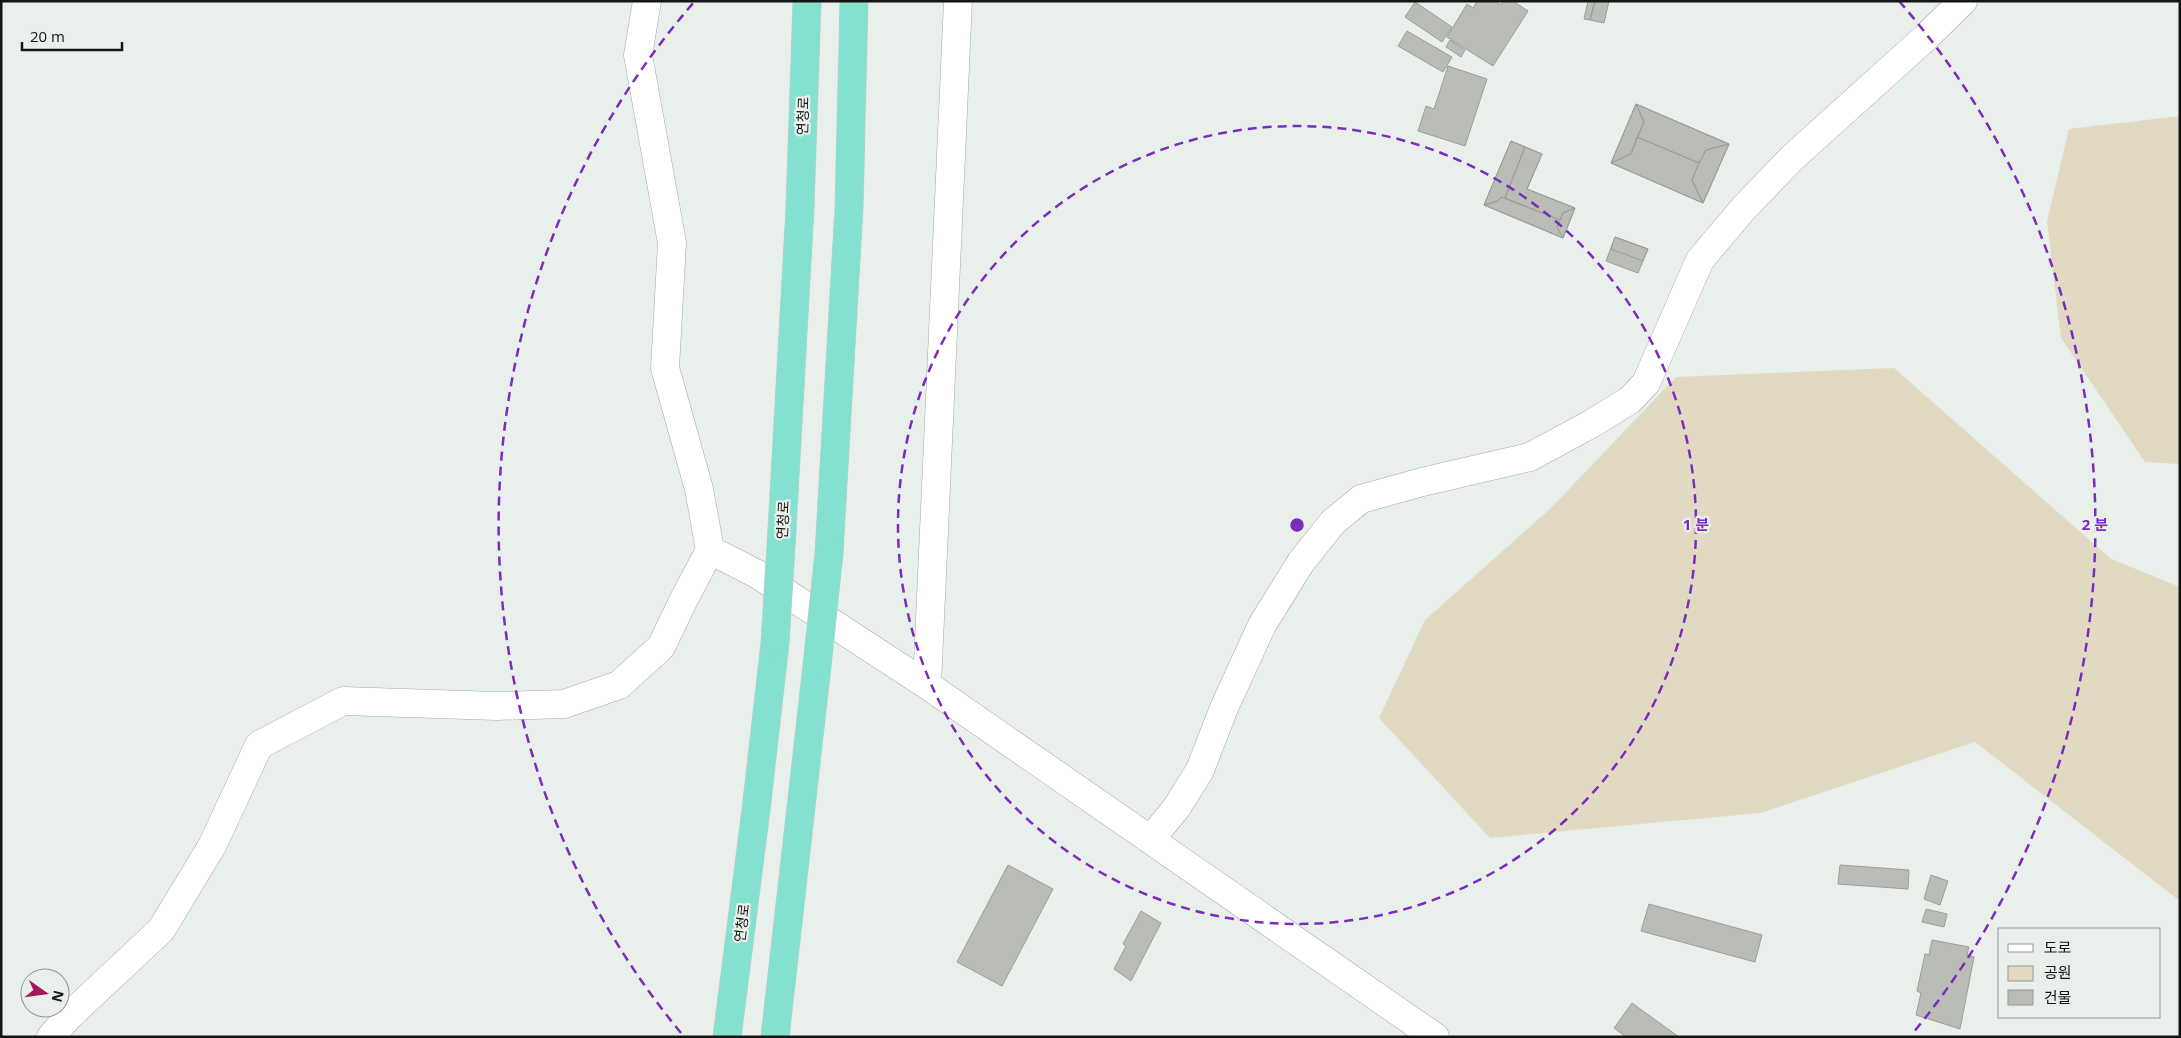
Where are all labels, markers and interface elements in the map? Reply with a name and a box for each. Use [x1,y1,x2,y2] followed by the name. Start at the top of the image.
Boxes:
[22,20,122,52] scale bar
[30,26,65,46] text: 20 m
[792,96,813,136] street label: 연청로
[772,500,793,540] street label: 연청로
[1683,514,1709,534] text: 1 분
[2082,514,2108,534] text: 2 분
[1288,516,1306,534] centre of rings
[730,902,753,943] street label: 연청로
[1998,928,2161,1018] legend
[2044,937,2072,957] text: 도로
[2044,962,2072,982] text: 공원
[20,968,70,1018] north arrow
[2044,987,2072,1007] text: 건물
[48,988,69,1004] text: N

